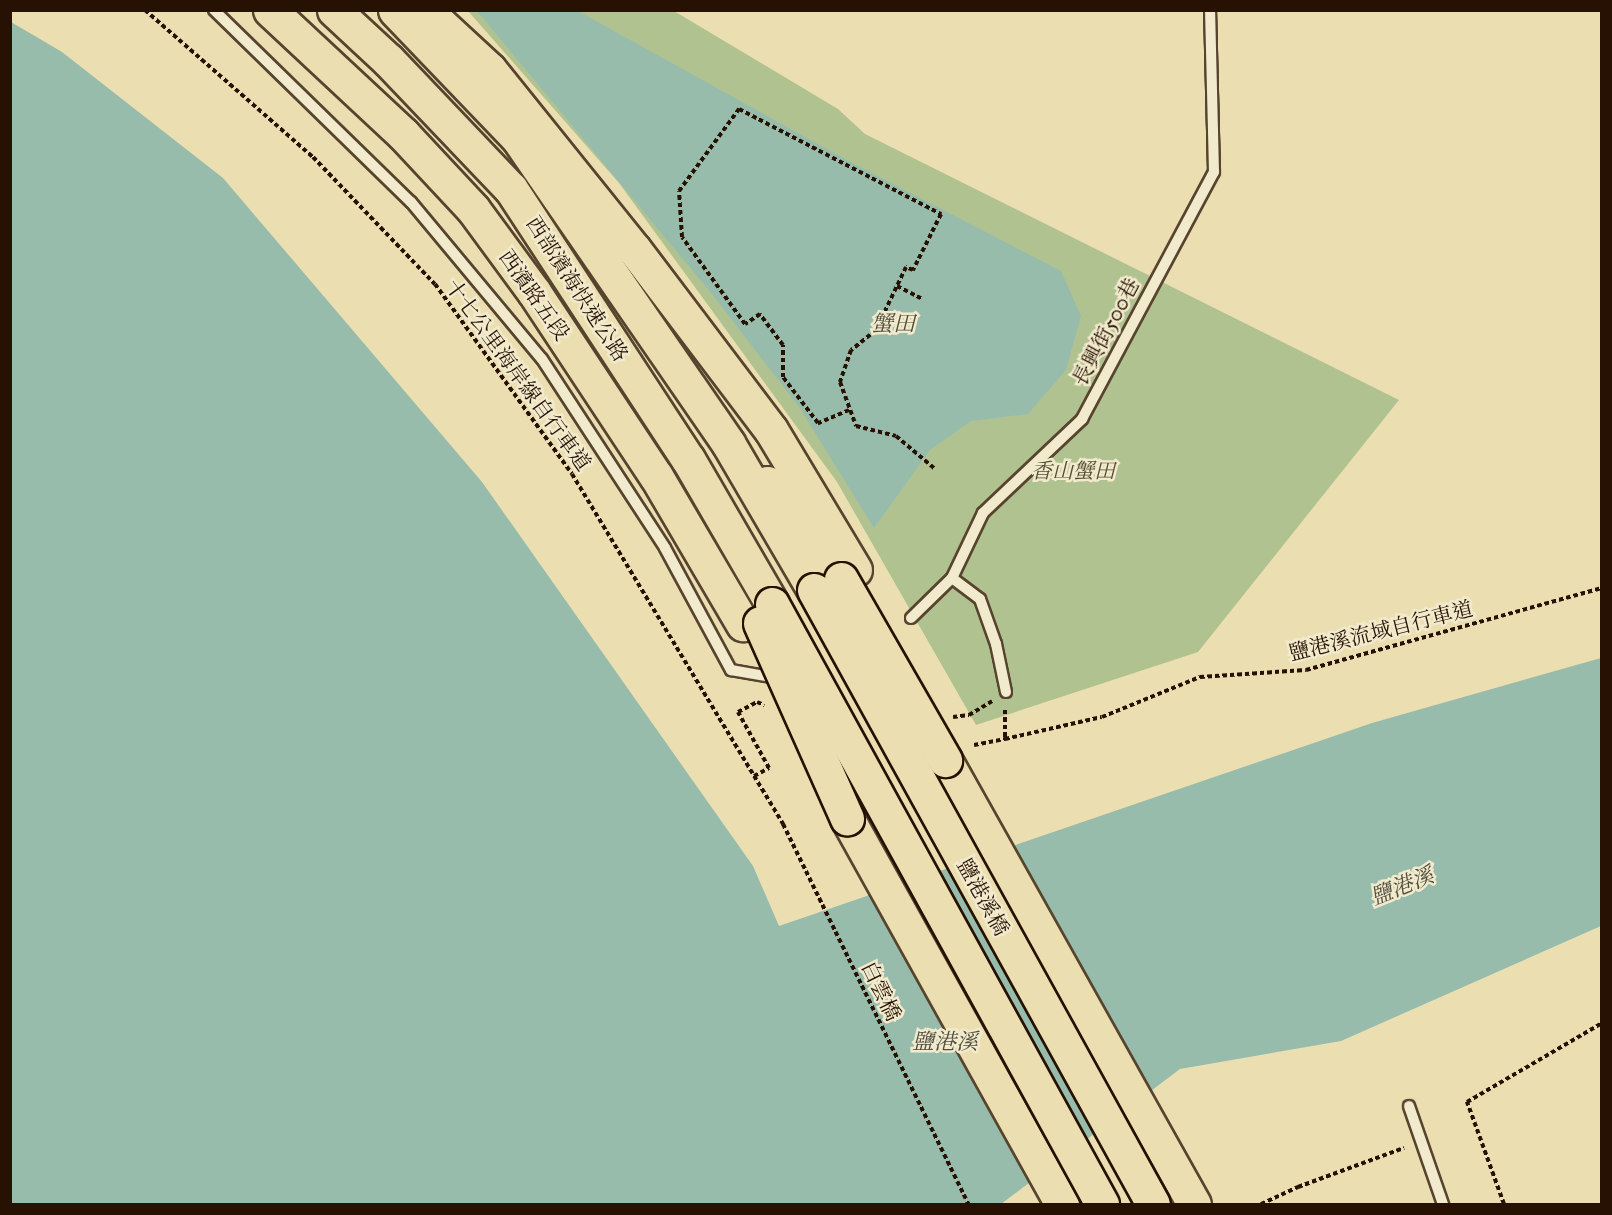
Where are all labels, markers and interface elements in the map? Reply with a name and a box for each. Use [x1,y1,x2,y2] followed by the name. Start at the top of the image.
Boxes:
[521,212,633,366] street label: 西部濱海快速公路
[494,245,574,345] street label: 西濱路五段
[440,274,596,476] street label: 十七公里海岸線自行車道
[1067,274,1145,390] street label: 長興街500巷
[871,311,915,337] water label: 蟹田
[1031,458,1115,484] park label: 香山蟹田
[1286,596,1476,666] street label: 鹽港溪流域自行車道
[952,854,1014,940] street label: 鹽港溪橋
[1366,861,1438,911] water label: 鹽港溪
[856,957,906,1025] street label: 白雲橋
[912,1029,978,1055] water label: 鹽港溪

